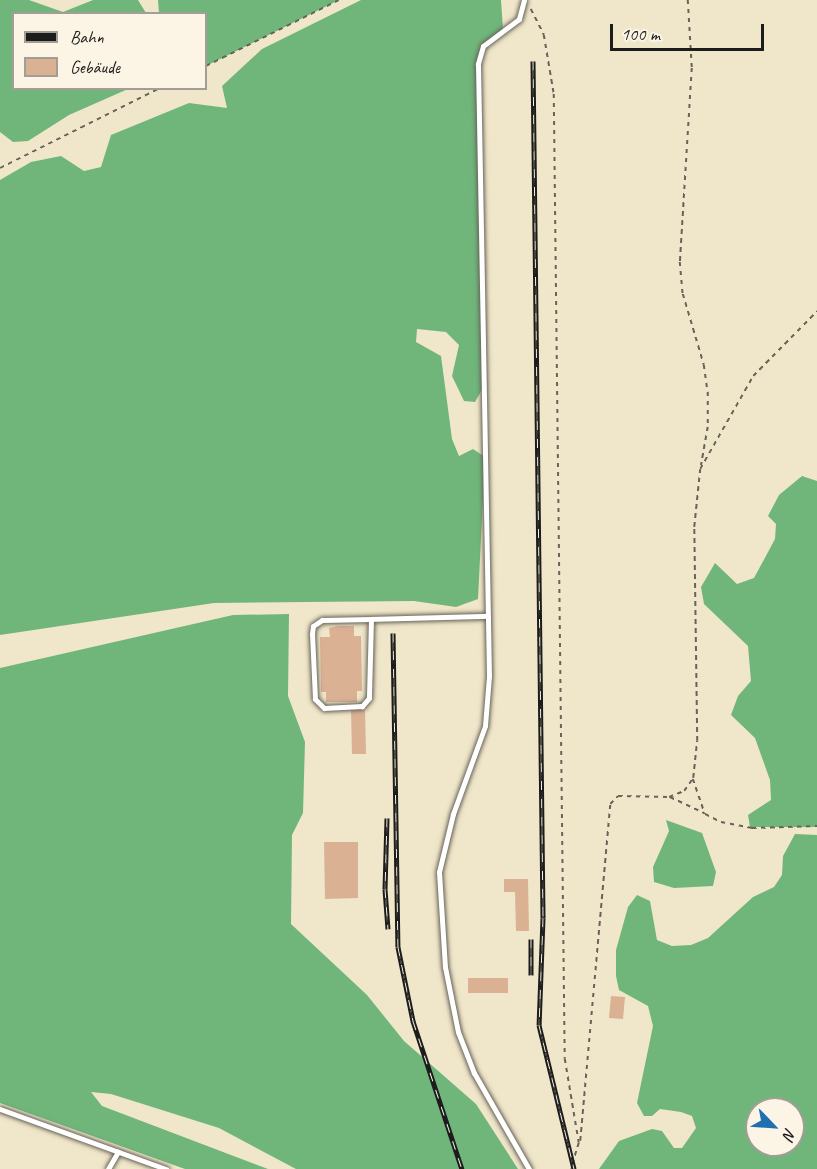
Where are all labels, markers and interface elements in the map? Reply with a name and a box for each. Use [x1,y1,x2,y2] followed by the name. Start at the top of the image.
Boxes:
[12,12,207,90] legend
[613,12,768,50] scale bar
[621,23,660,45] text: 100 m
[70,26,104,48] text: Bahn
[70,56,120,78] text: Gebäude
[745,1097,805,1157] north arrow
[778,1125,801,1142] text: N

